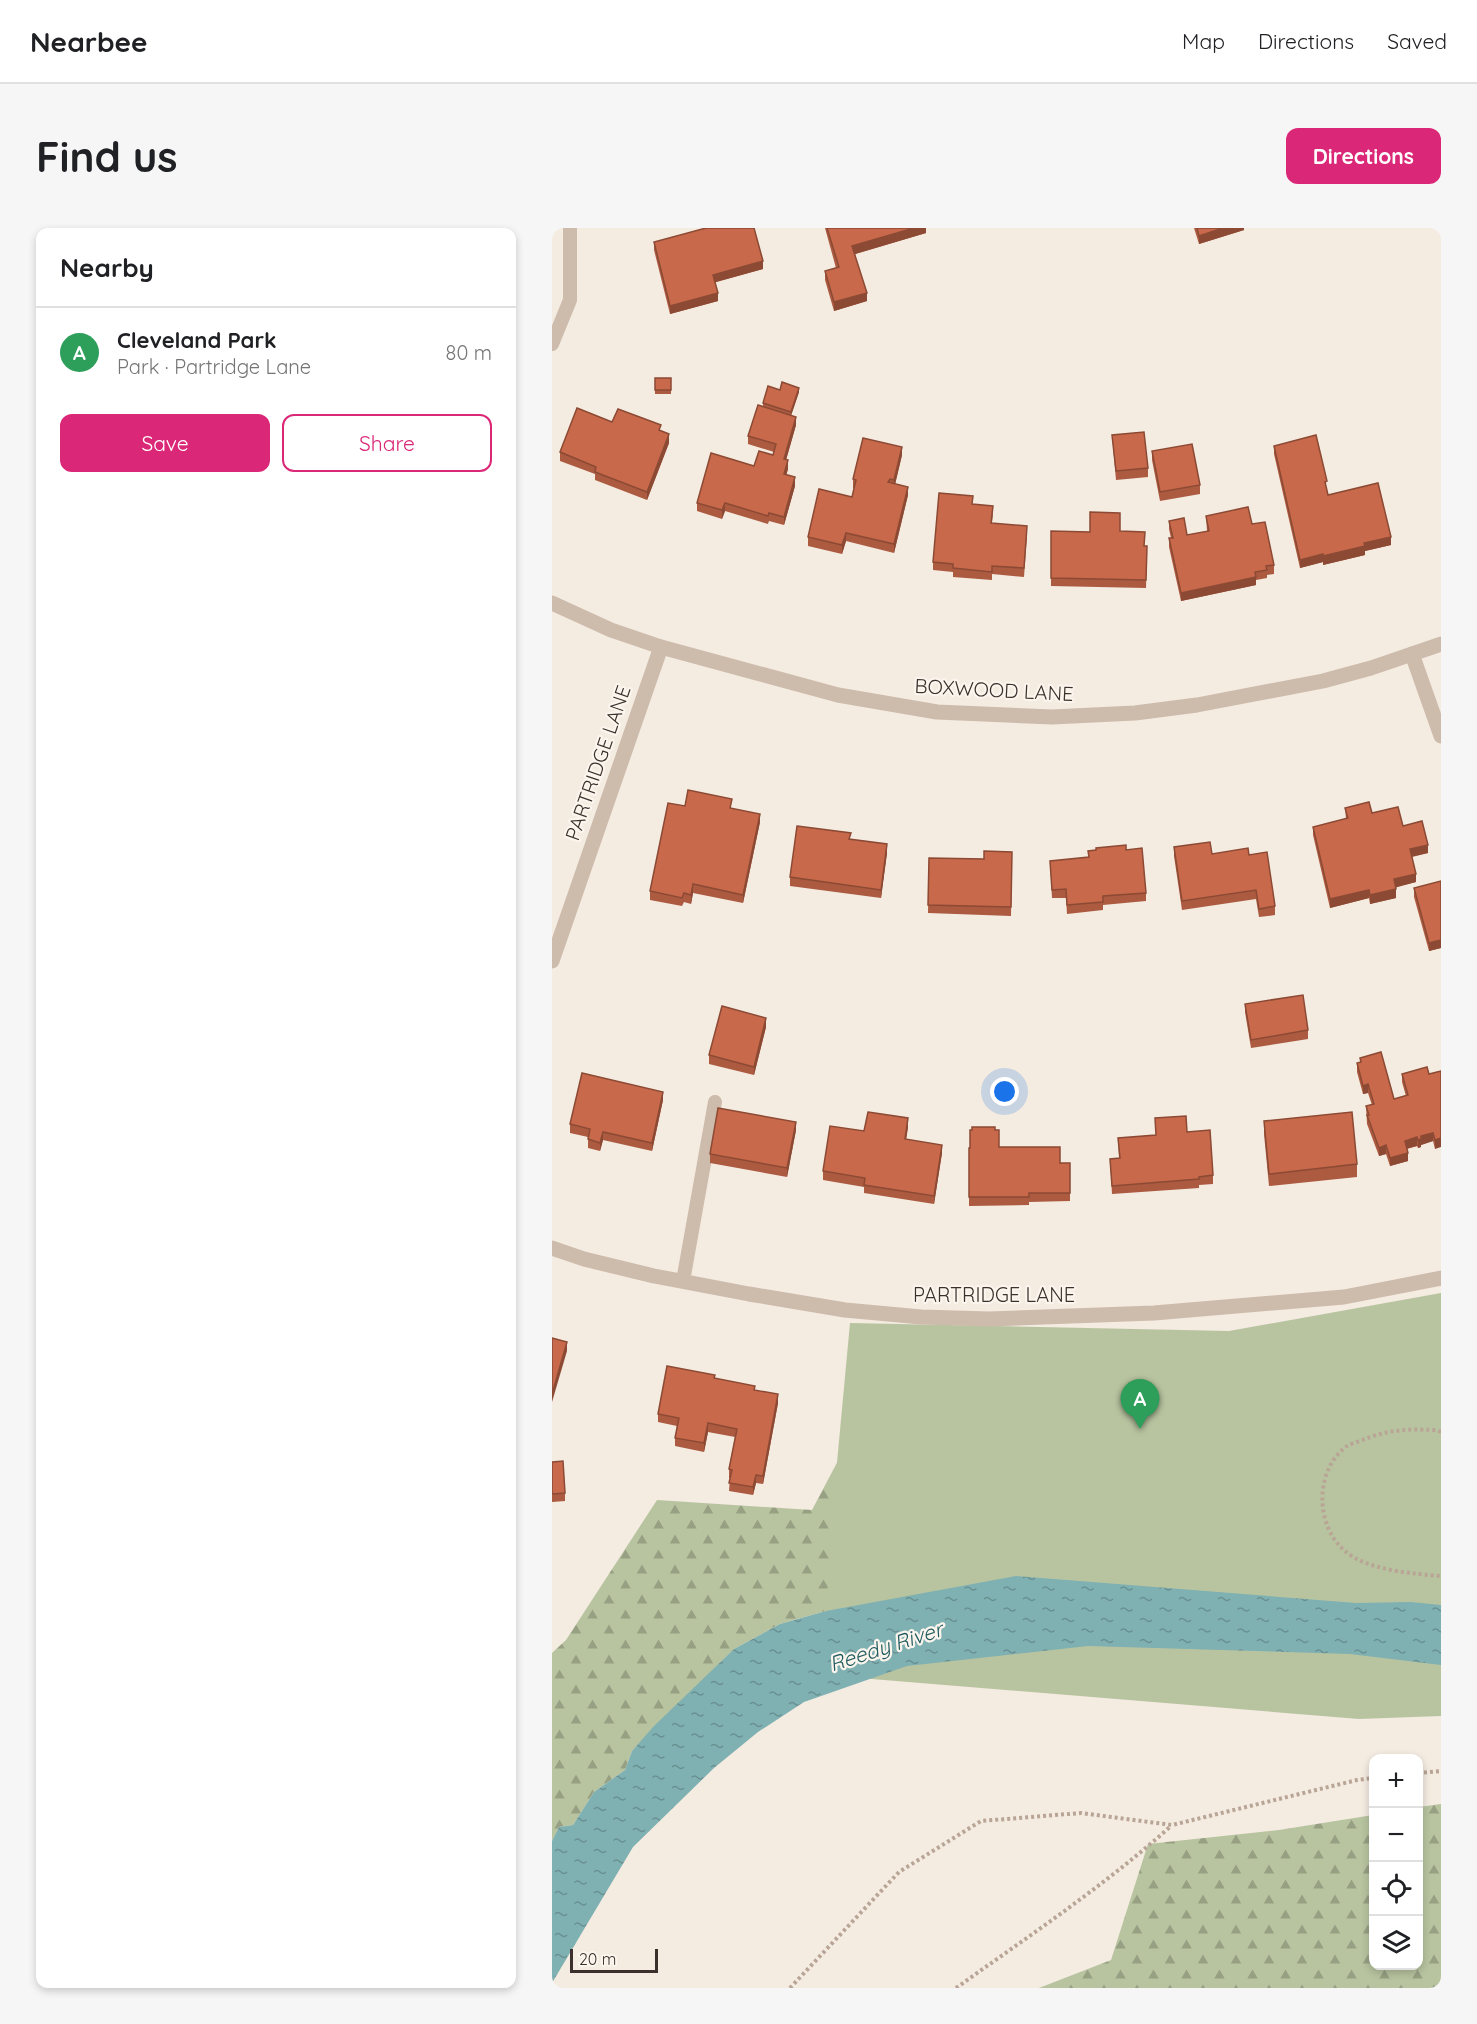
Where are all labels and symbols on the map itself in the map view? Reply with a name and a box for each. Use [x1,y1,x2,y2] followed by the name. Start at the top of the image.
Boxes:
[914,673,1074,706] street label: BOXWOOD LANE
[559,682,636,844] street label: PARTRIDGE LANE
[990,1077,1019,1106] your location
[913,1282,1075,1307] street label: PARTRIDGE LANE
[1120,1380,1160,1429] pin: A
[826,1615,948,1677] water label: Reedy River
[570,1946,658,1974] scale bar

